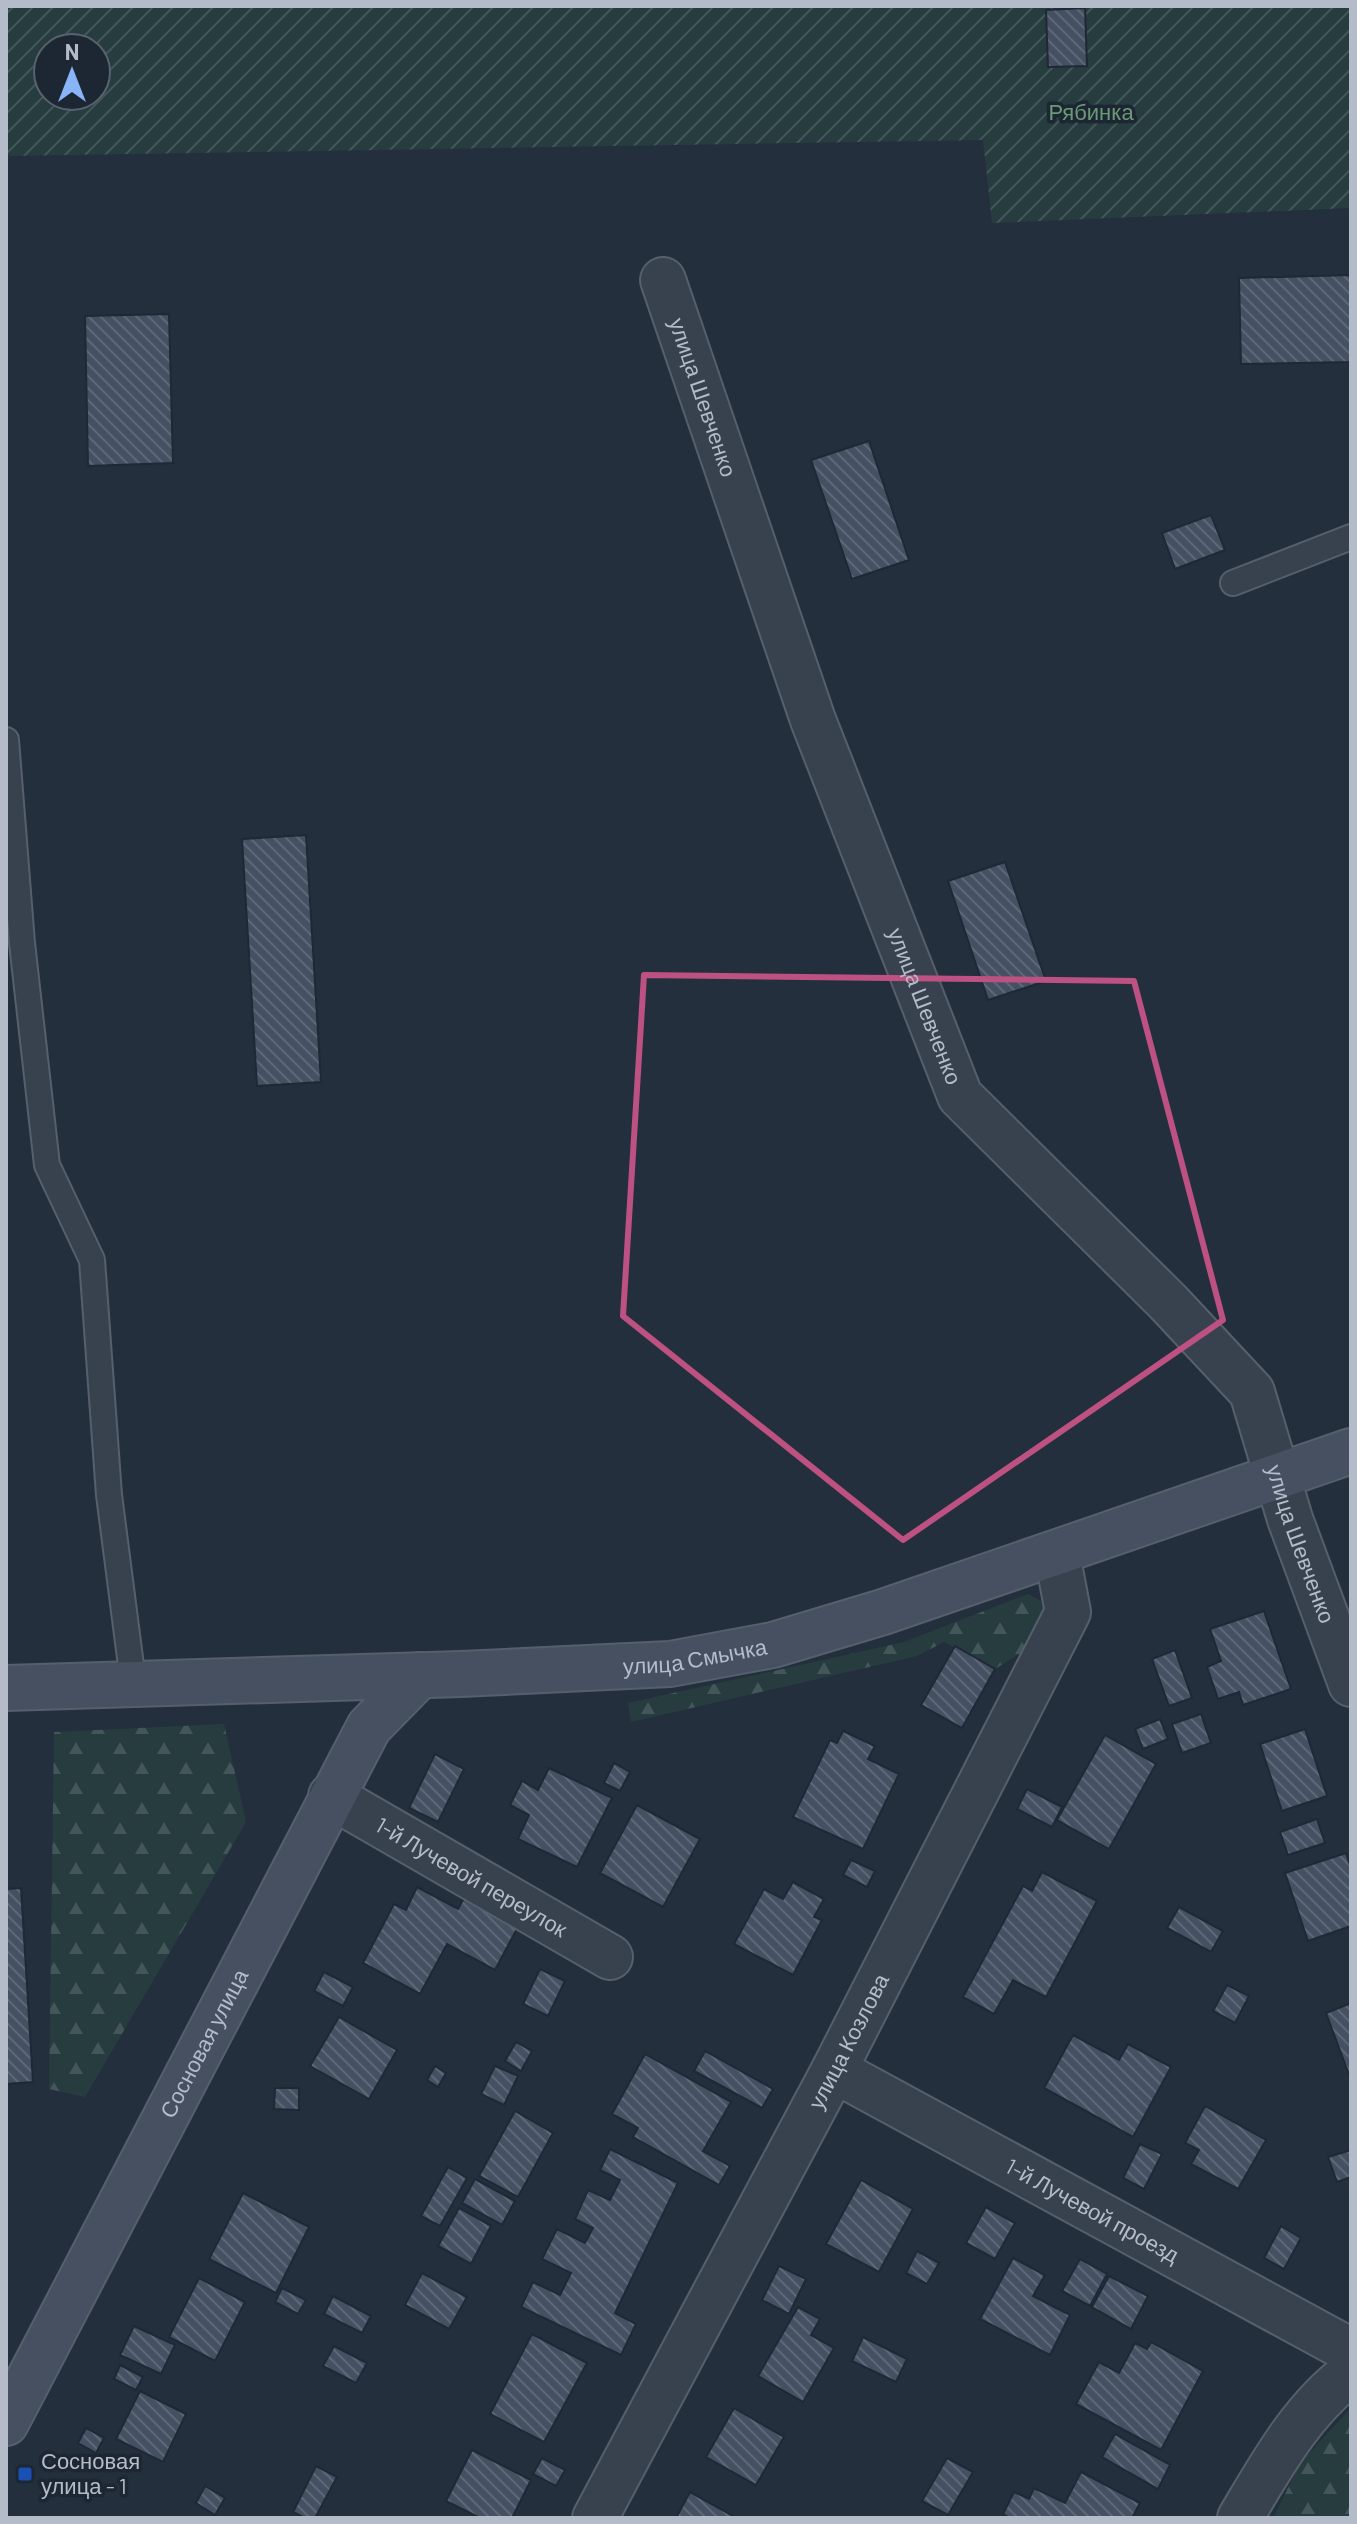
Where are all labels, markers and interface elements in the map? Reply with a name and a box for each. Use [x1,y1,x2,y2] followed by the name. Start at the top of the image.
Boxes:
[32,32,112,112] north arrow
[65,38,79,64] text: N
[1048,98,1134,124] park label: Рябинка
[664,314,743,480] street label: улица Шевченко
[882,924,968,1088] street label: улица Шевченко
[1261,1461,1341,1626] street label: улица Шевченко
[622,1632,770,1679] street label: улица Смычка
[371,1811,573,1942] street label: 1-й Лучевой переулок
[154,1964,253,2122] street label: Сосновая улица
[802,1968,894,2113] street label: улица Козлова
[1002,2152,1184,2268] street label: 1-й Лучевой проезд
[41,2447,140,2499] place label: Сосновая улица - 1
[16,2465,34,2483] marker: Сосновая улица - 1

